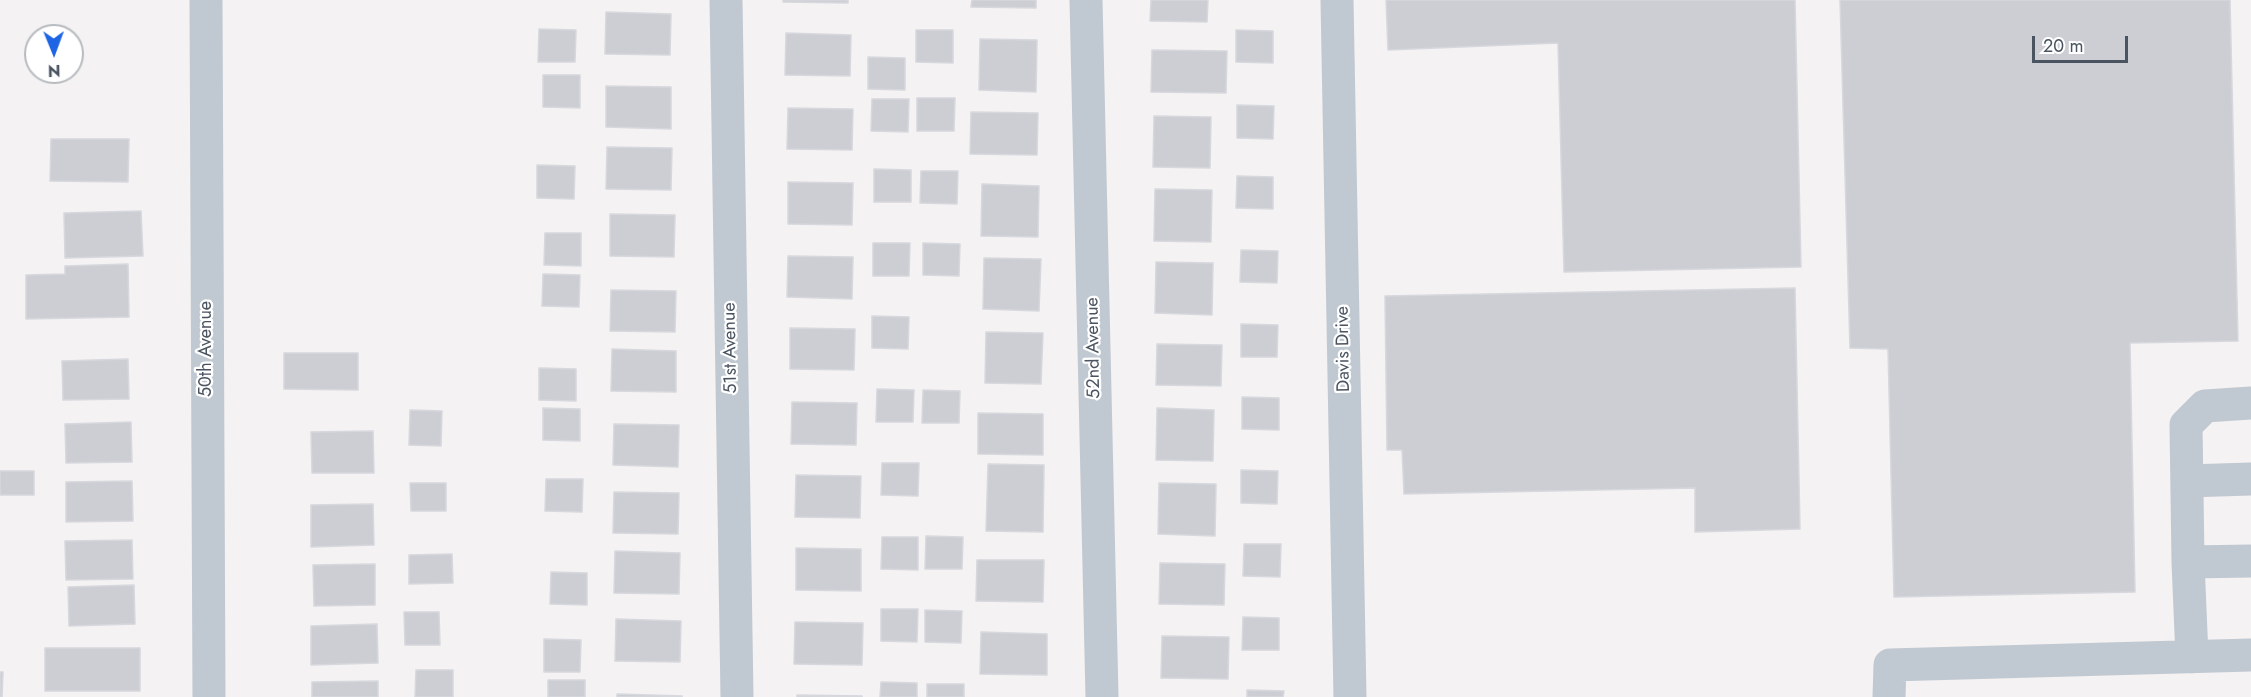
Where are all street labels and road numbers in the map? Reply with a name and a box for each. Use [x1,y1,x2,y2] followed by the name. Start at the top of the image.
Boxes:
[1082,297,1106,399] street label: 52nd Avenue
[196,301,218,397] street label: 50th Avenue
[719,302,743,394] street label: 51st Avenue
[1332,306,1356,392] street label: Davis Drive

